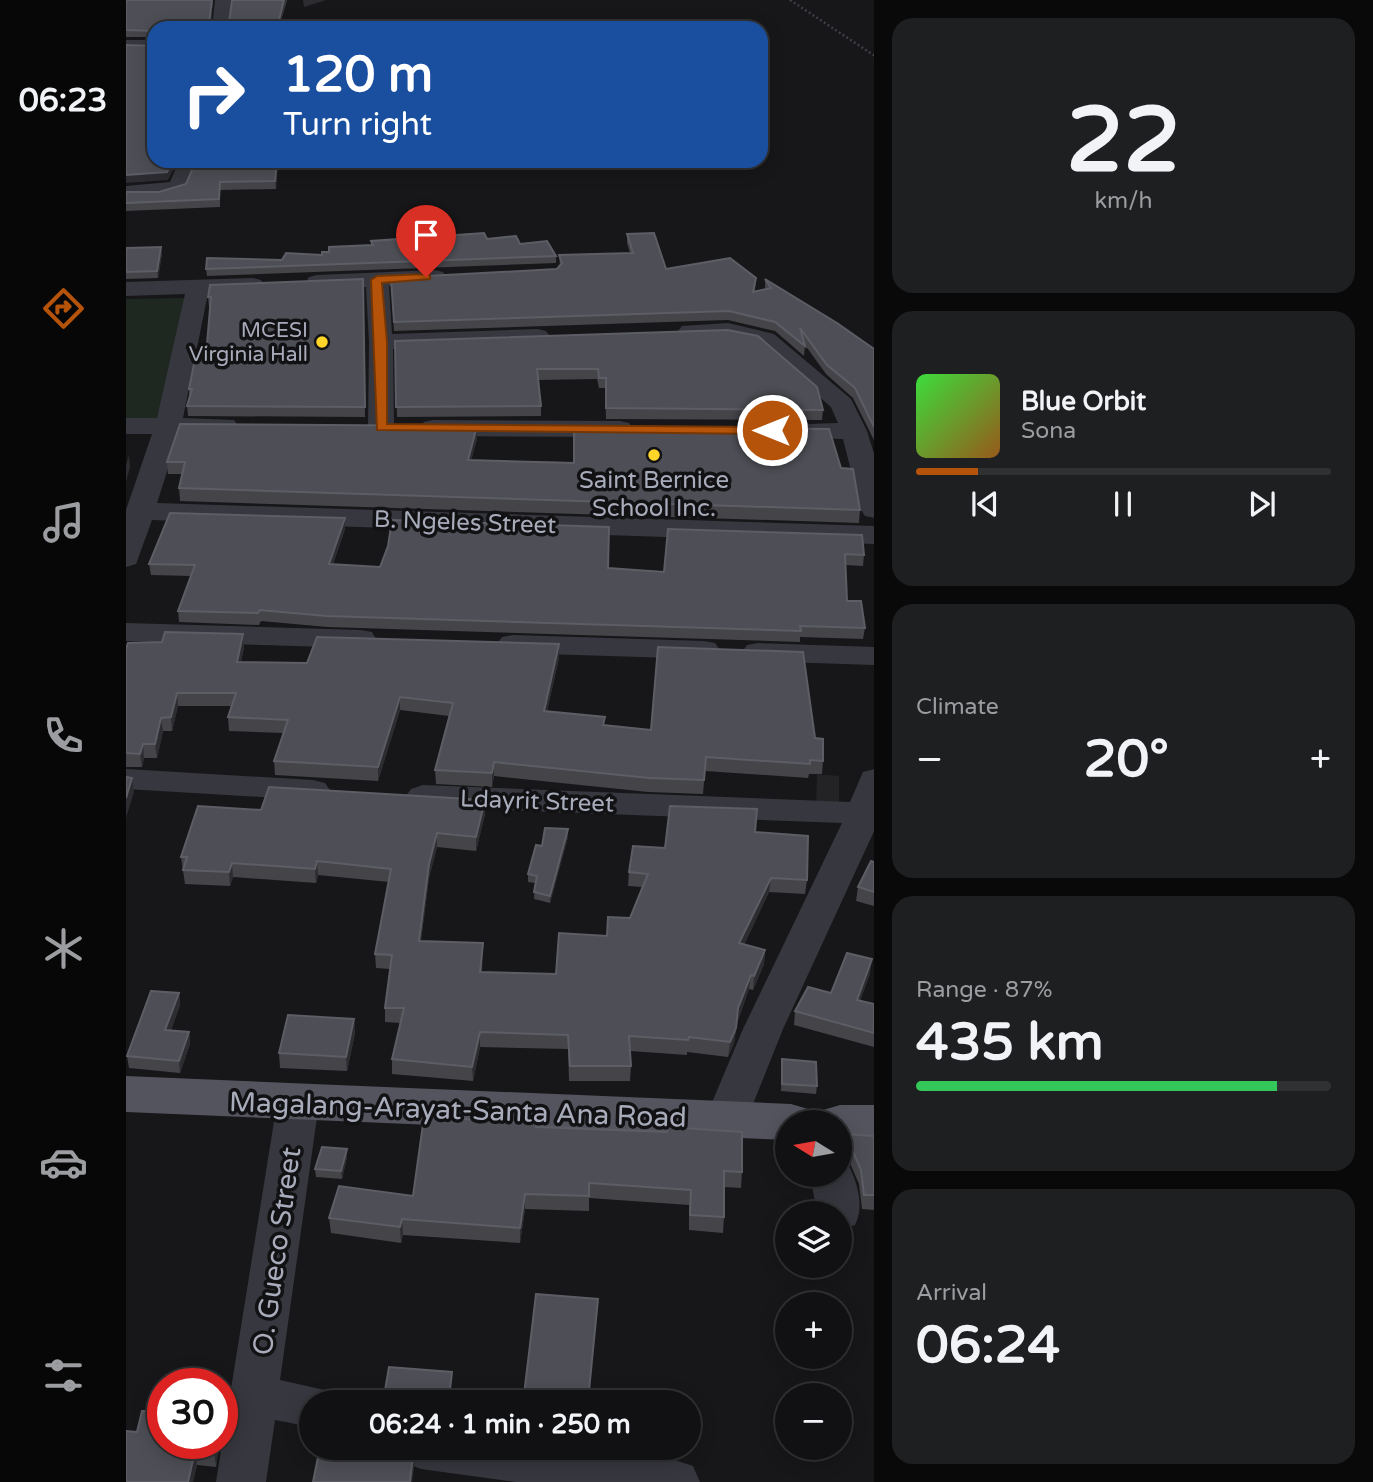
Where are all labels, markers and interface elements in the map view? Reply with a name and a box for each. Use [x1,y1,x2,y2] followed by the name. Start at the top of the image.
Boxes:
[283,46,433,105] text: 120 m
[168,49,259,140] icon: right
[19,82,107,120] text: 06:23
[1066,86,1181,196] text: 22
[283,106,432,144] text: Turn right
[1095,187,1152,215] text: km/h
[396,205,456,277] pin
[407,216,445,254] icon: arrive
[39,284,88,333] icon: directions
[189,318,308,367] place label: MCESI Virginia Hall
[314,334,330,350] marker: MCESI Virginia Hall
[1021,386,1146,417] text: Blue Orbit
[735,393,809,467] position arrow
[1021,417,1076,445] text: Sona
[646,447,662,463] marker: Saint Bernice School Inc.
[579,466,729,523] place label: Saint Bernice School Inc.
[966,485,1004,523] icon: previous
[1104,485,1142,523] icon: pause
[1243,485,1281,523] icon: next
[39,498,88,547] icon: music
[373,505,557,540] street label: B. Ngeles Street
[916,693,999,721] text: Climate
[39,711,88,760] icon: phone
[1084,728,1169,791] text: 20°
[916,737,943,783] text: −
[1310,737,1331,783] text: +
[459,784,615,819] street label: Ldayrit Street
[39,924,88,973] icon: climate
[916,976,1052,1004] text: Range · 87%
[916,1011,1104,1074] text: 435 km
[229,1085,687,1135] street label: Magalang-Arayat-Santa Ana Road
[775,1110,852,1186] north arrow
[775,1110,852,1460] map controls
[39,1138,88,1187] icon: car
[246,1145,308,1357] street label: O. Gueco Street
[775,1201,852,1278] button: layers
[916,1279,987,1307] text: Arrival
[775,1292,852,1369] button: +
[916,1314,1060,1377] text: 06:24
[39,1351,88,1400] icon: filters
[147,1368,238,1459] speed limit sign: 30
[775,1383,852,1460] button: −
[369,1409,631,1440] text: 06:24 · 1 min · 250 m

